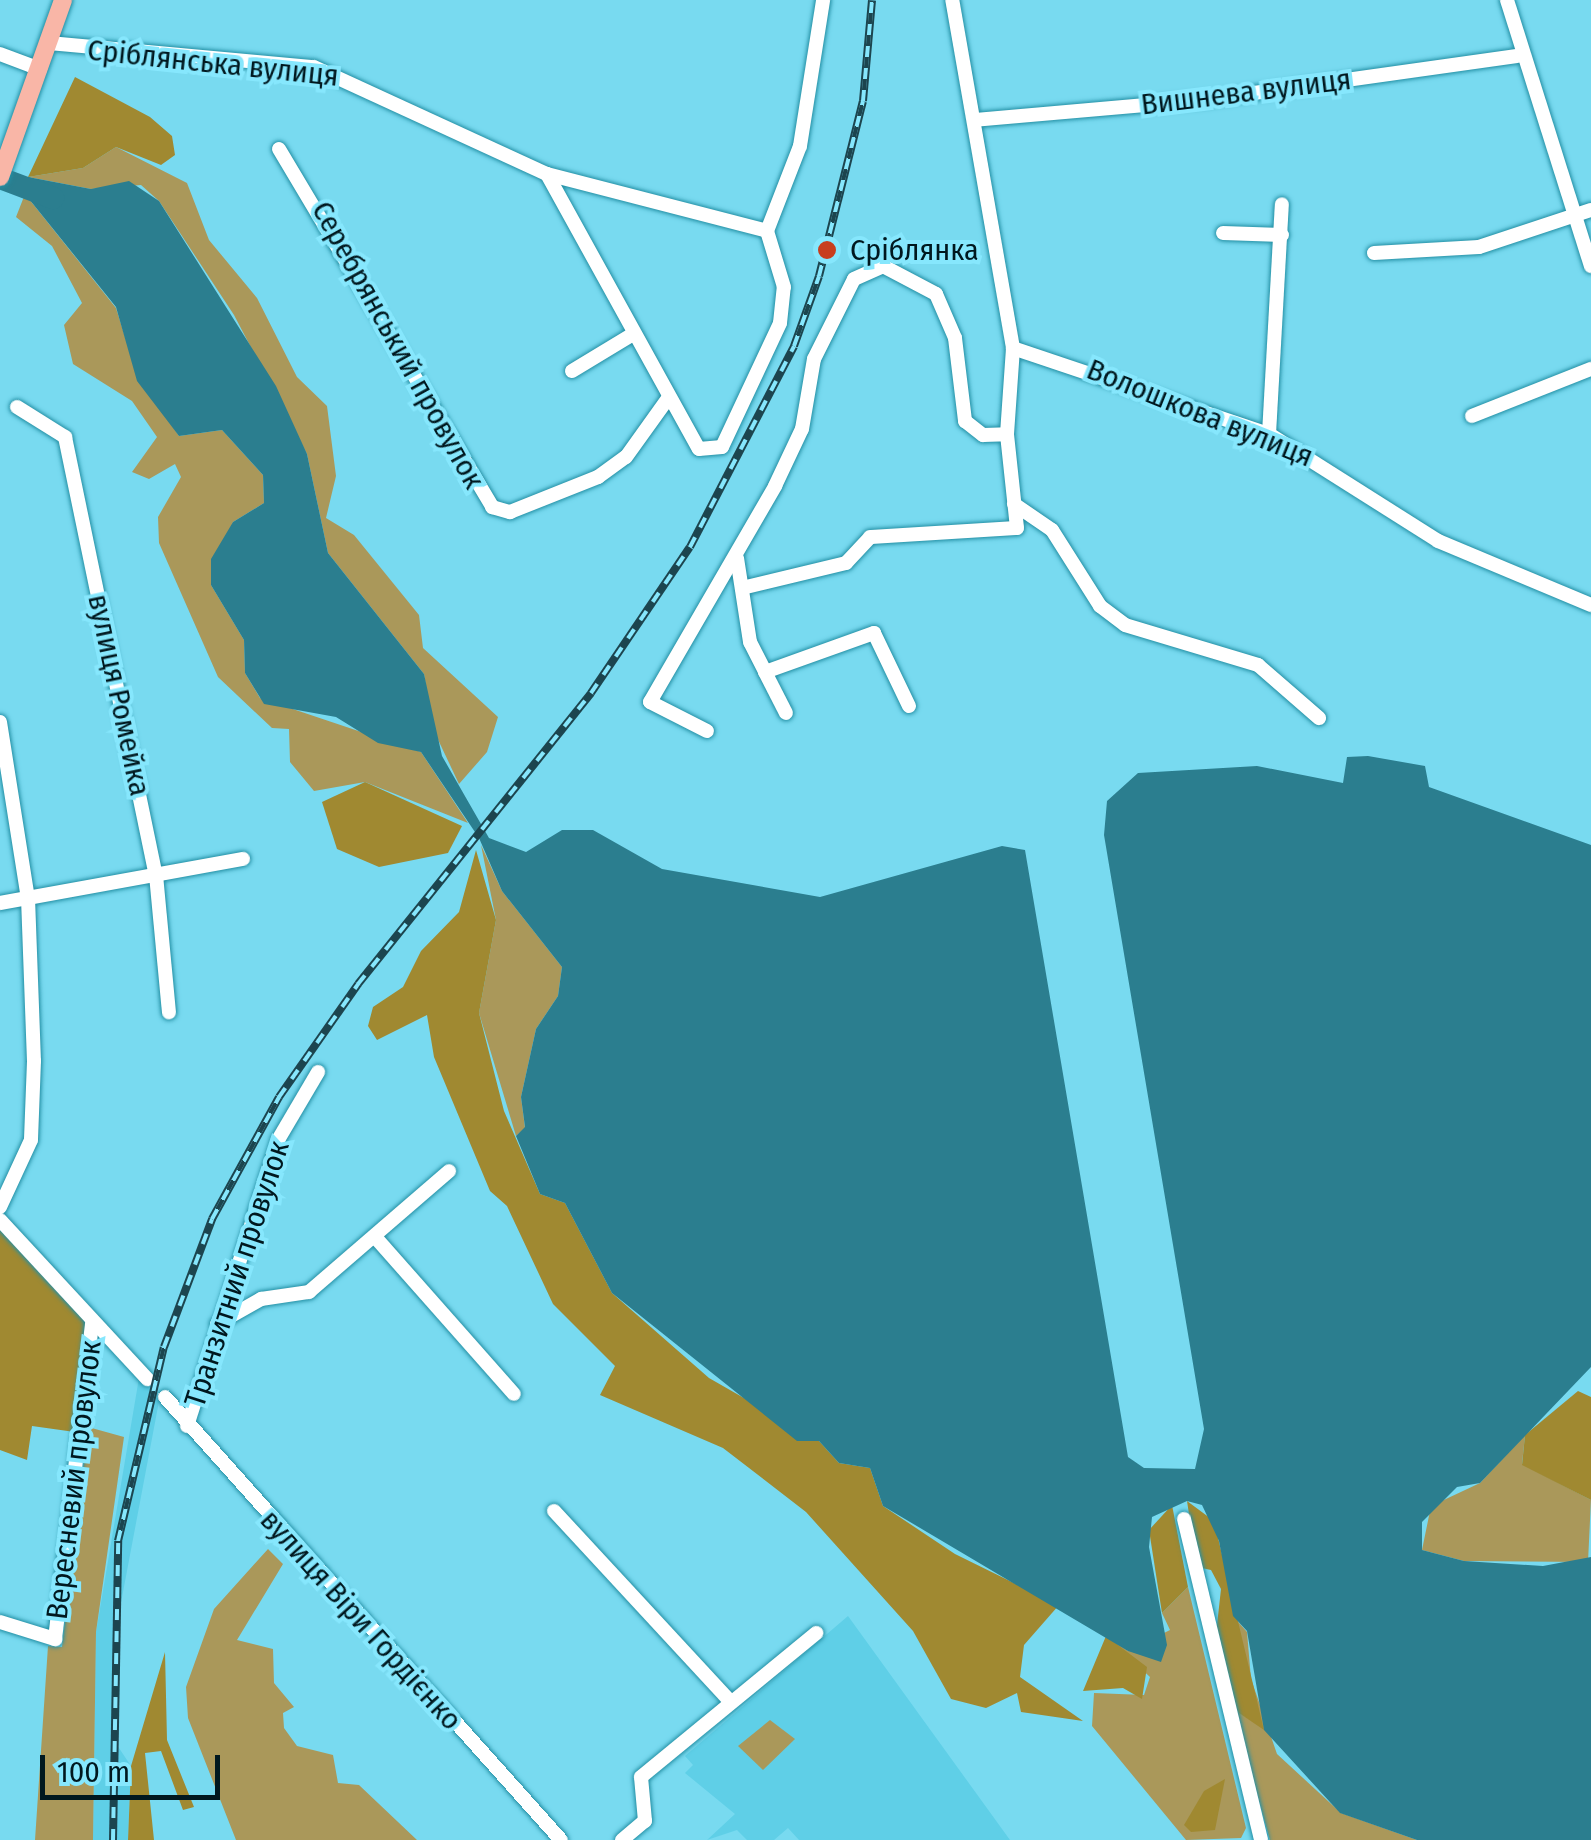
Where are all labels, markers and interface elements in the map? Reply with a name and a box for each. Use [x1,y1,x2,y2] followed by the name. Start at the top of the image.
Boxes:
[86,32,340,94] street label: Сріблянська вулиця
[1139,61,1353,123] street label: Вишнева вулиця
[304,195,492,495] street label: Серебрянський провулок
[850,232,979,268] place label: Сріблянка
[814,237,840,263] marker: Сріблянка
[1082,351,1318,475] street label: Волошкова вулиця
[80,591,158,799] street label: вулиця Ромейка
[177,1136,297,1412] street label: Транзитний провулок
[39,1339,109,1621] street label: Вересневий провулок
[253,1503,469,1737] street label: вулиця Віри Гордієнко
[45,1735,225,1797] scale bar
[57,1754,130,1790] text: 100 m

